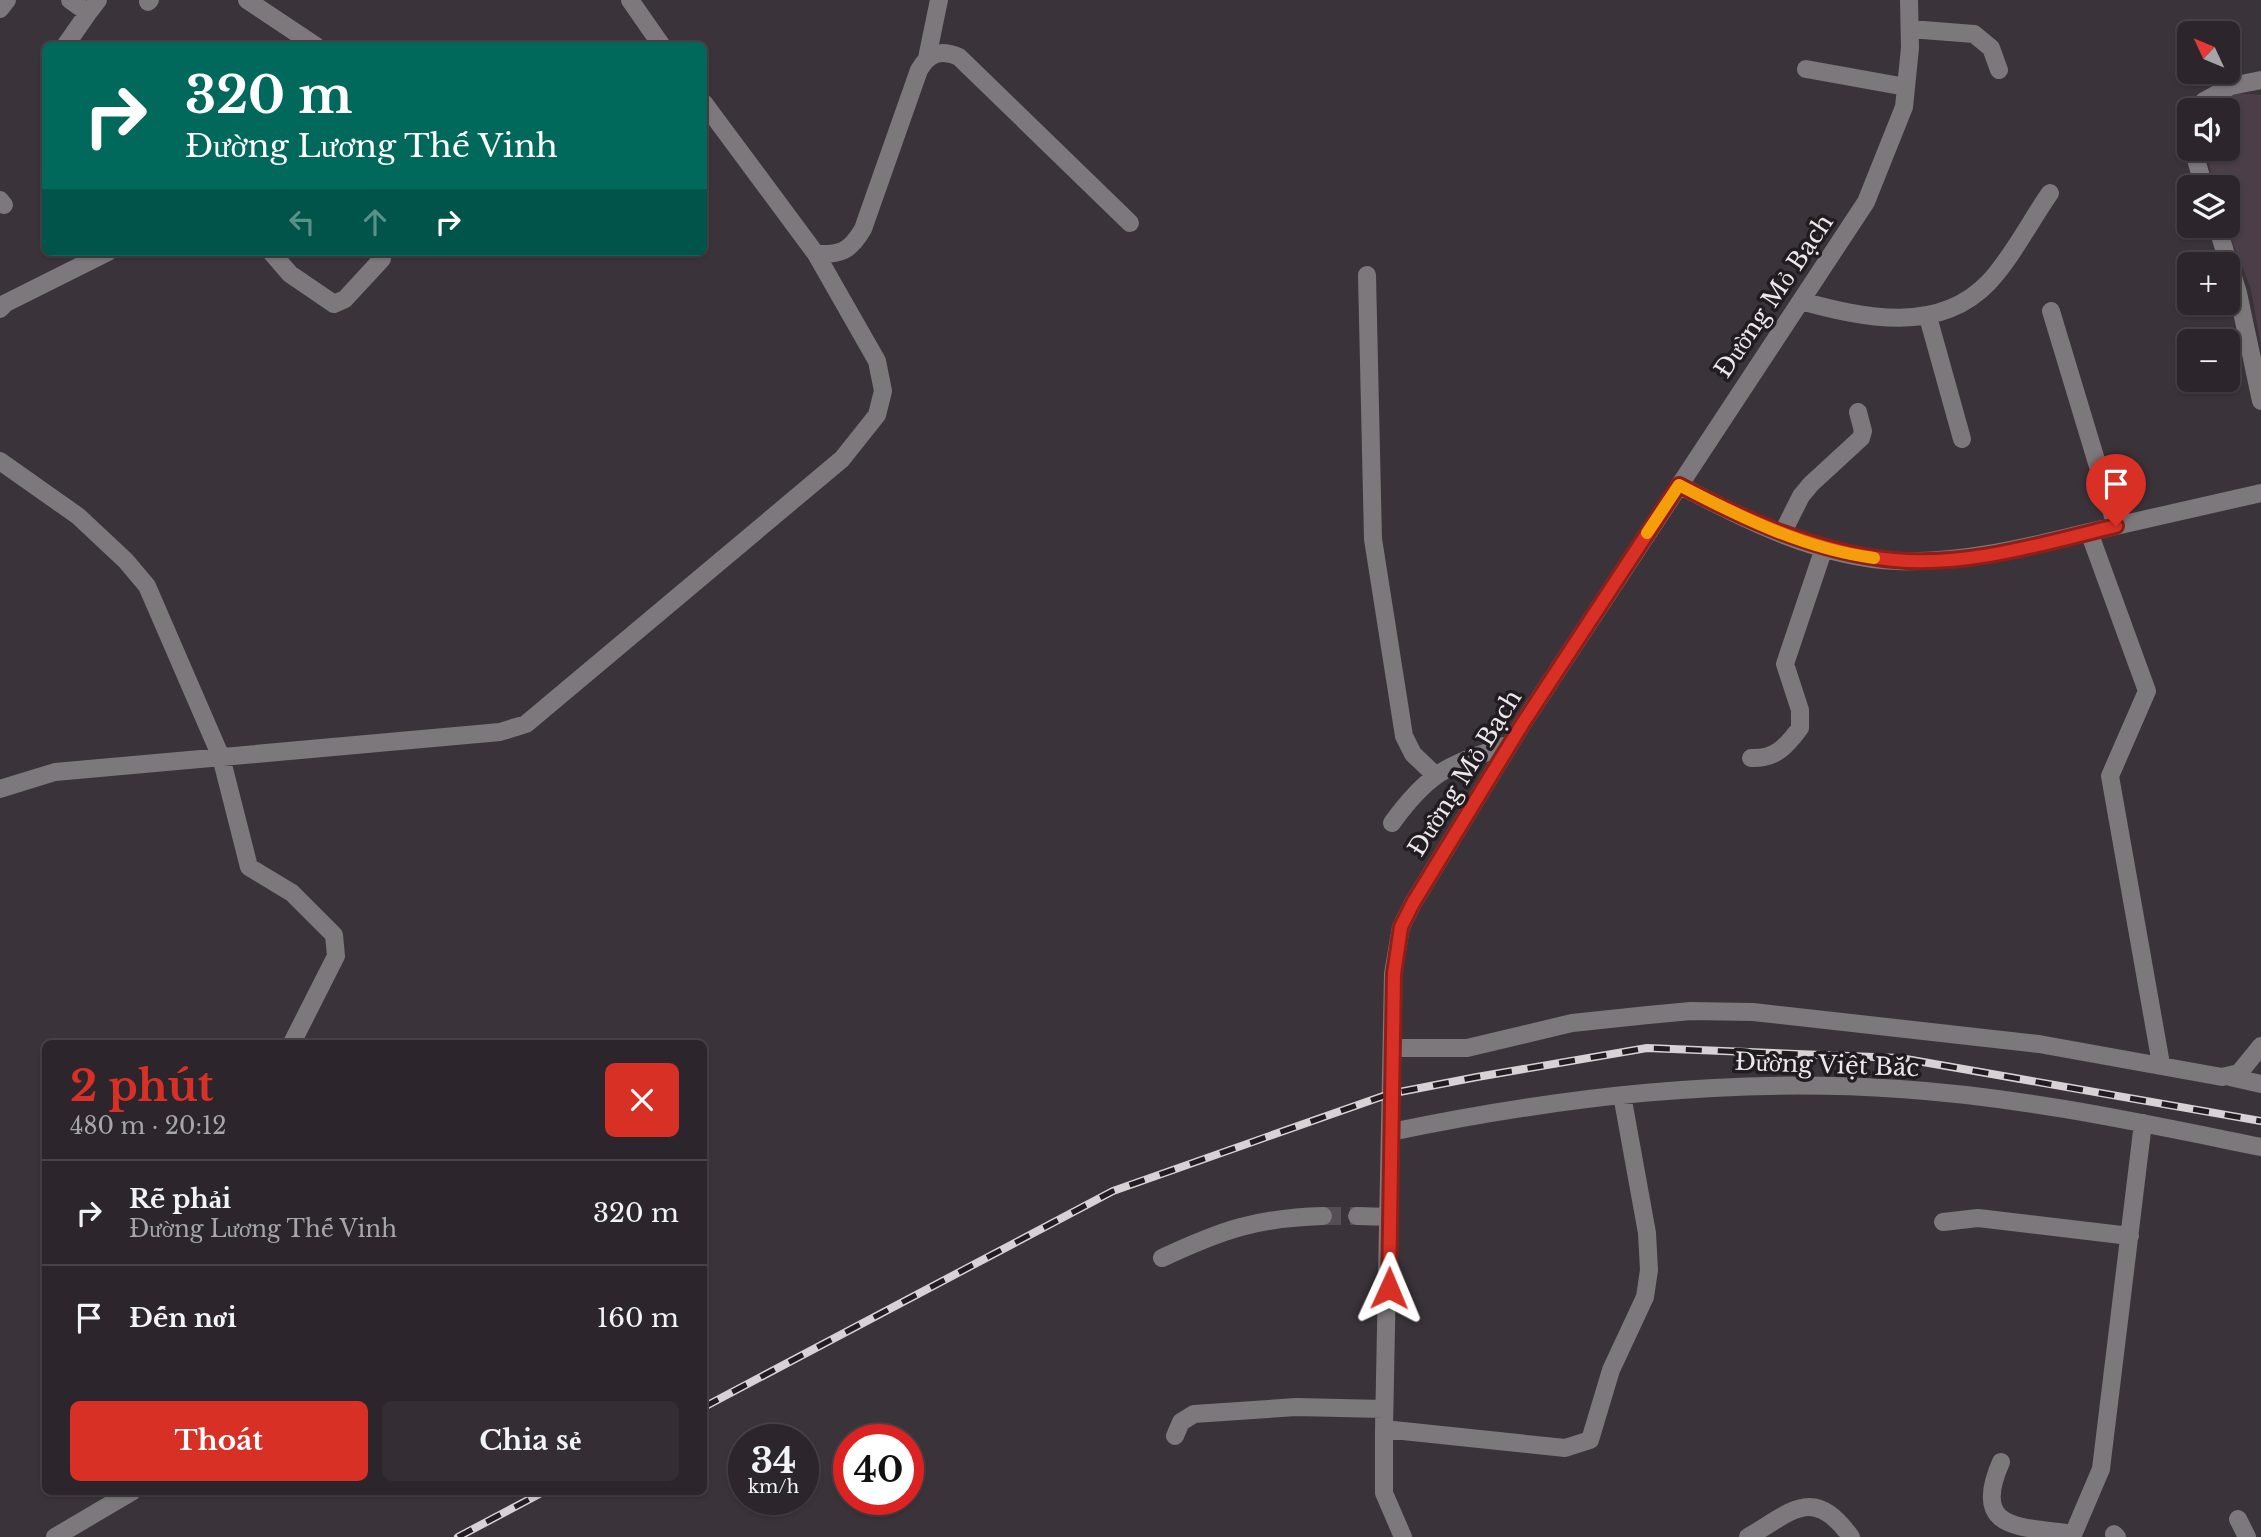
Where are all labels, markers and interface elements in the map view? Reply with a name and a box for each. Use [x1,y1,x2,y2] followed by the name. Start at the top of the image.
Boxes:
[2177,21,2240,84] north arrow
[2177,21,2240,392] map controls
[185,65,352,126] text: 320 m
[70,70,161,161] icon: right
[2177,98,2240,161] button: sound
[185,126,558,166] text: Đường Lương Thế Vinh
[2177,175,2240,238] button: layers
[283,203,321,241] icon: left
[356,203,394,241] icon: ahead
[429,203,467,241] icon: right
[1708,209,1839,383] street label: Đường Mỏ Bạch
[2177,252,2240,315] button: +
[2177,329,2240,392] button: −
[2086,454,2146,526] pin
[2097,465,2135,503] icon: arrive
[1402,684,1527,861] street label: Đường Mỏ Bạch
[1734,1047,1920,1082] street label: Đường Việt Bắc
[70,1060,214,1112] text: 2 phút
[605,1063,679,1137] button: close
[70,1112,226,1140] text: 480 m · 20:12
[129,1183,231,1215] text: Rẽ phải
[70,1194,108,1232] icon: right
[593,1197,679,1229] text: 320 m
[129,1215,397,1243] text: Đường Lương Thế Vinh
[1352,1251,1426,1325] position arrow
[70,1299,108,1337] icon: arrive
[129,1302,237,1334] text: Đến nơi
[597,1302,679,1334] text: 160 m
[70,1401,368,1481] button: Thoát
[382,1401,679,1481] button: Chia sẻ
[833,1424,924,1515] speed limit sign: 40
[751,1439,796,1482] text: 34
[748,1476,799,1498] text: km/h

